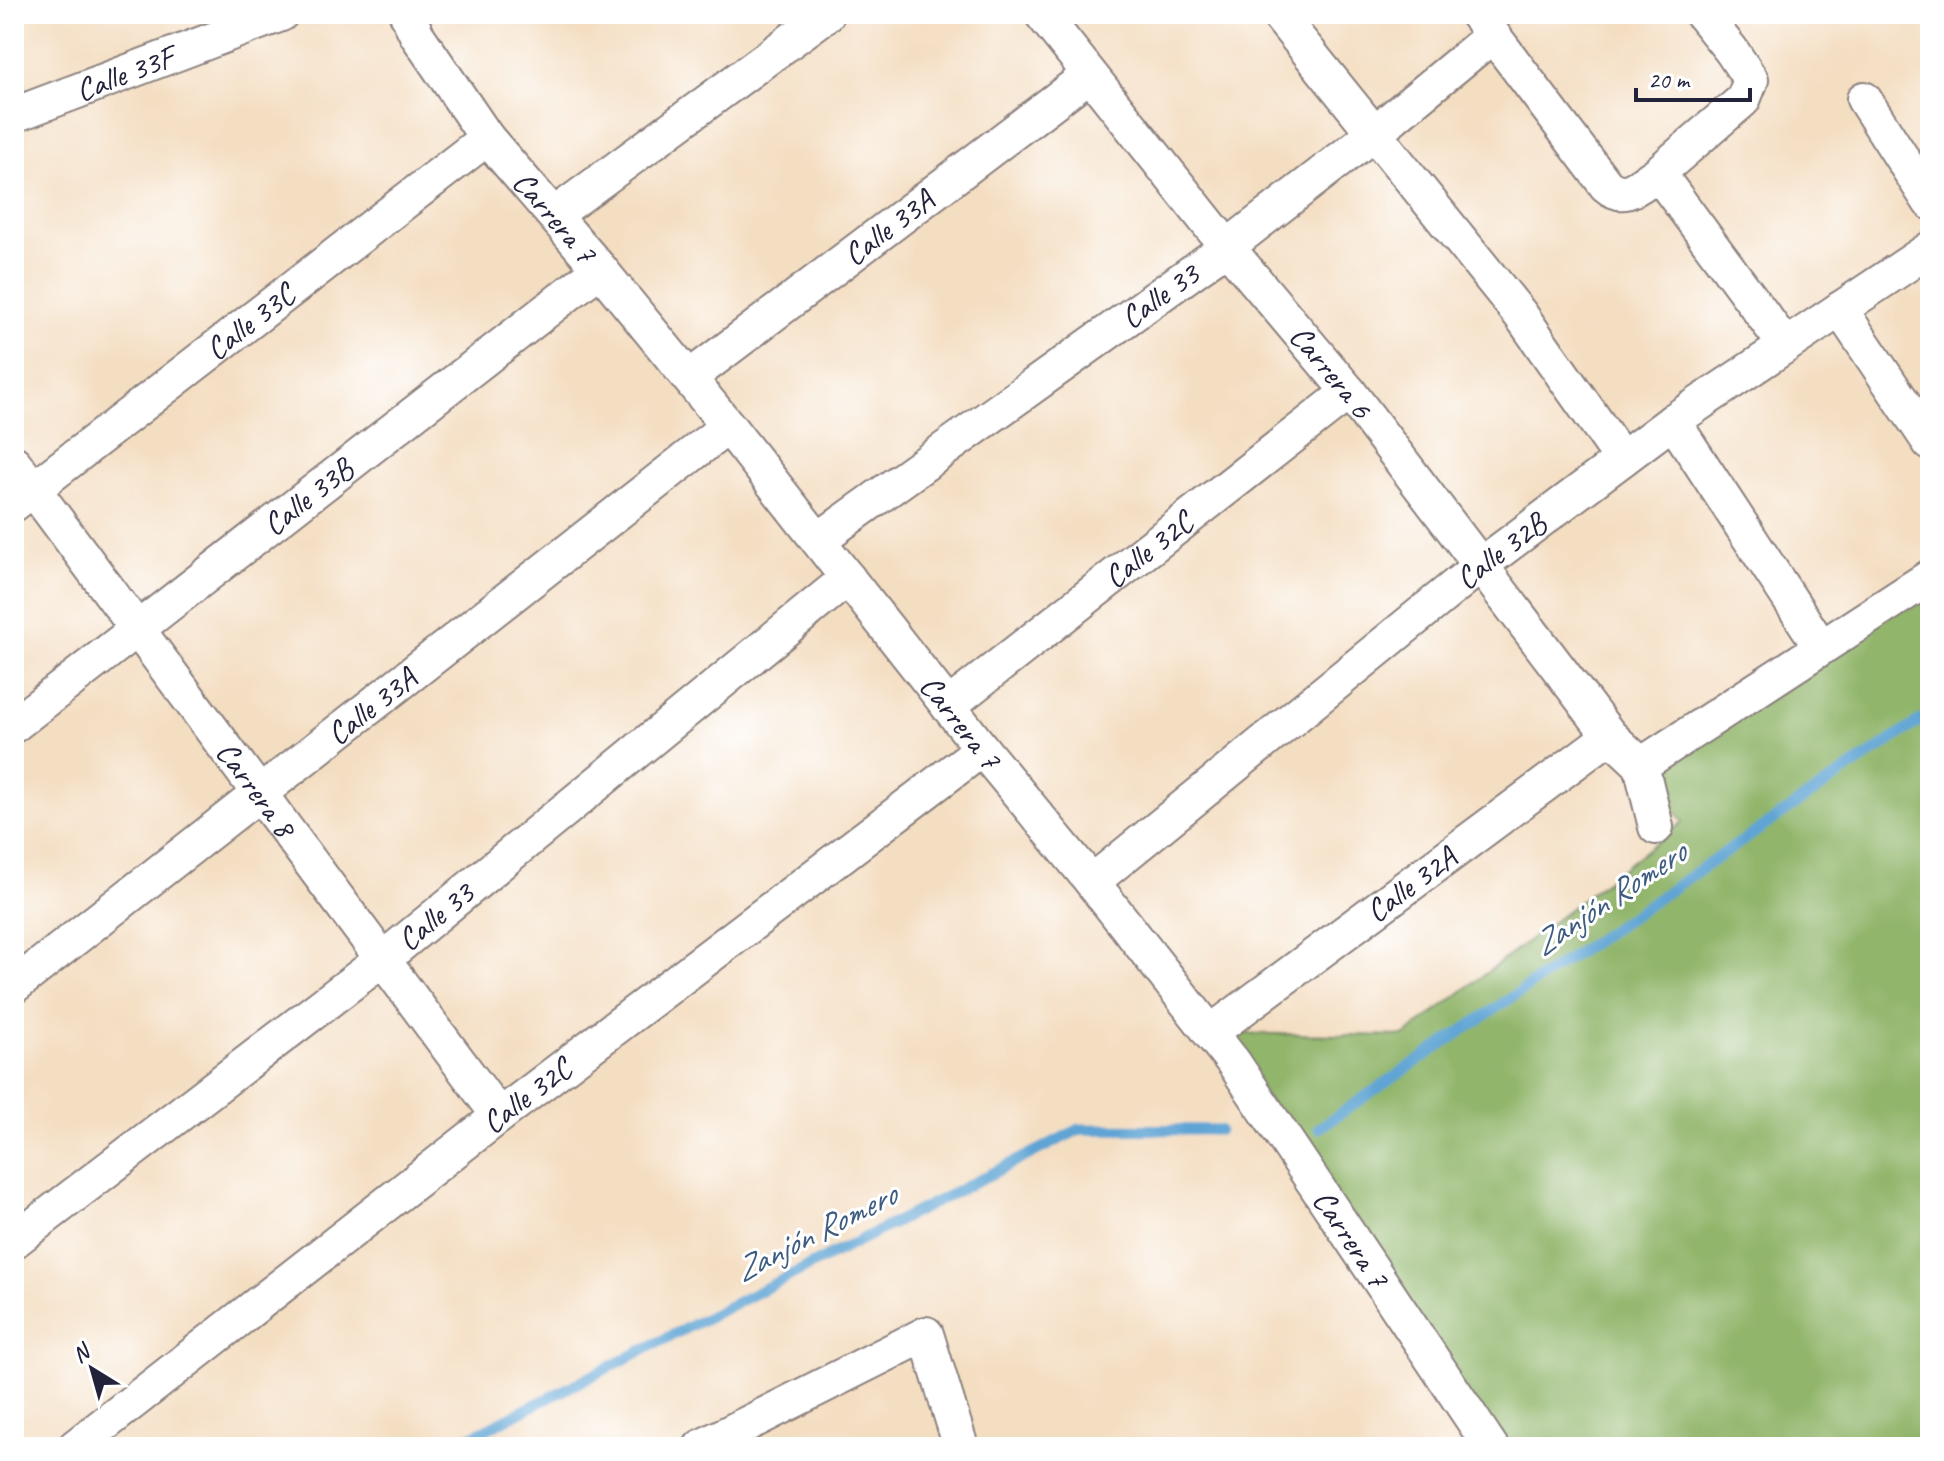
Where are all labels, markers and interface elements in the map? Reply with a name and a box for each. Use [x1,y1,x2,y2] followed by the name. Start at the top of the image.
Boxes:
[70,34,185,110] street label: Calle 33F
[1636,52,1750,102] scale bar
[1648,65,1691,95] text: 20 m
[504,162,607,273] street label: Carrera 7
[835,178,943,274] street label: Calle 33A
[1112,252,1209,337] street label: Calle 33
[197,272,305,369] street label: Calle 33C
[1281,316,1383,428] street label: Carrera 6
[254,447,363,545] street label: Calle 33B
[1095,500,1203,597] street label: Calle 32C
[1447,502,1556,598] street label: Calle 32B
[318,657,426,754] street label: Calle 33A
[911,666,1012,779] street label: Carrera 7
[207,733,307,847] street label: Carrera 8
[1524,829,1697,965] water label: Zanjón Romero
[1357,836,1466,931] street label: Calle 32A
[389,871,484,960] street label: Calle 33
[473,1046,581,1143] street label: Calle 32C
[727,1171,907,1291] water label: Zanjón Romero
[1304,1182,1400,1297] street label: Carrera 7
[52,1329,132,1409] north arrow
[67,1337,97,1369] text: N

